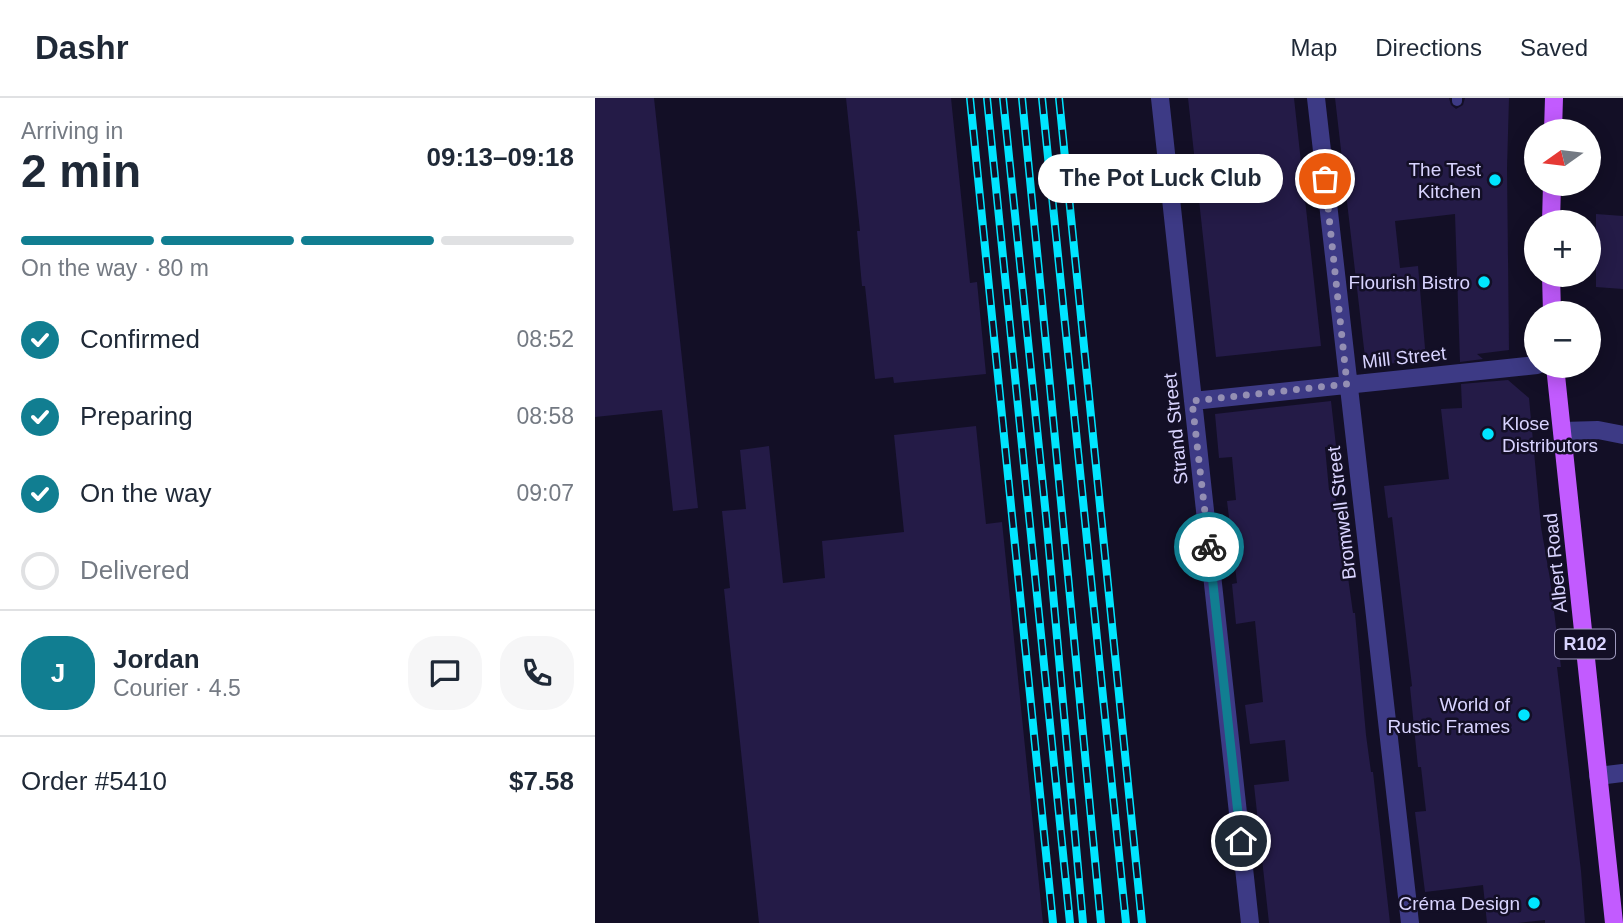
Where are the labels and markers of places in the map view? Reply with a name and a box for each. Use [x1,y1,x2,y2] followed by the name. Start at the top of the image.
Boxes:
[1295,149,1355,209] pin
[1038,154,1283,204] callout: The Pot Luck Club
[1408,159,1482,202] place label: The Test Kitchen
[1487,172,1503,188] marker: The Test Kitchen
[1349,272,1470,293] place label: Flourish Bistro
[1476,274,1492,290] marker: Flourish Bistro
[1502,413,1598,456] place label: Klose Distributors
[1480,426,1496,442] marker: Klose Distributors
[1388,694,1511,737] place label: World of Rustic Frames
[1516,707,1532,723] marker: World of Rustic Frames
[1211,811,1271,871] pin
[1399,893,1520,914] place label: Créma Design
[1526,895,1542,911] marker: Créma Design

